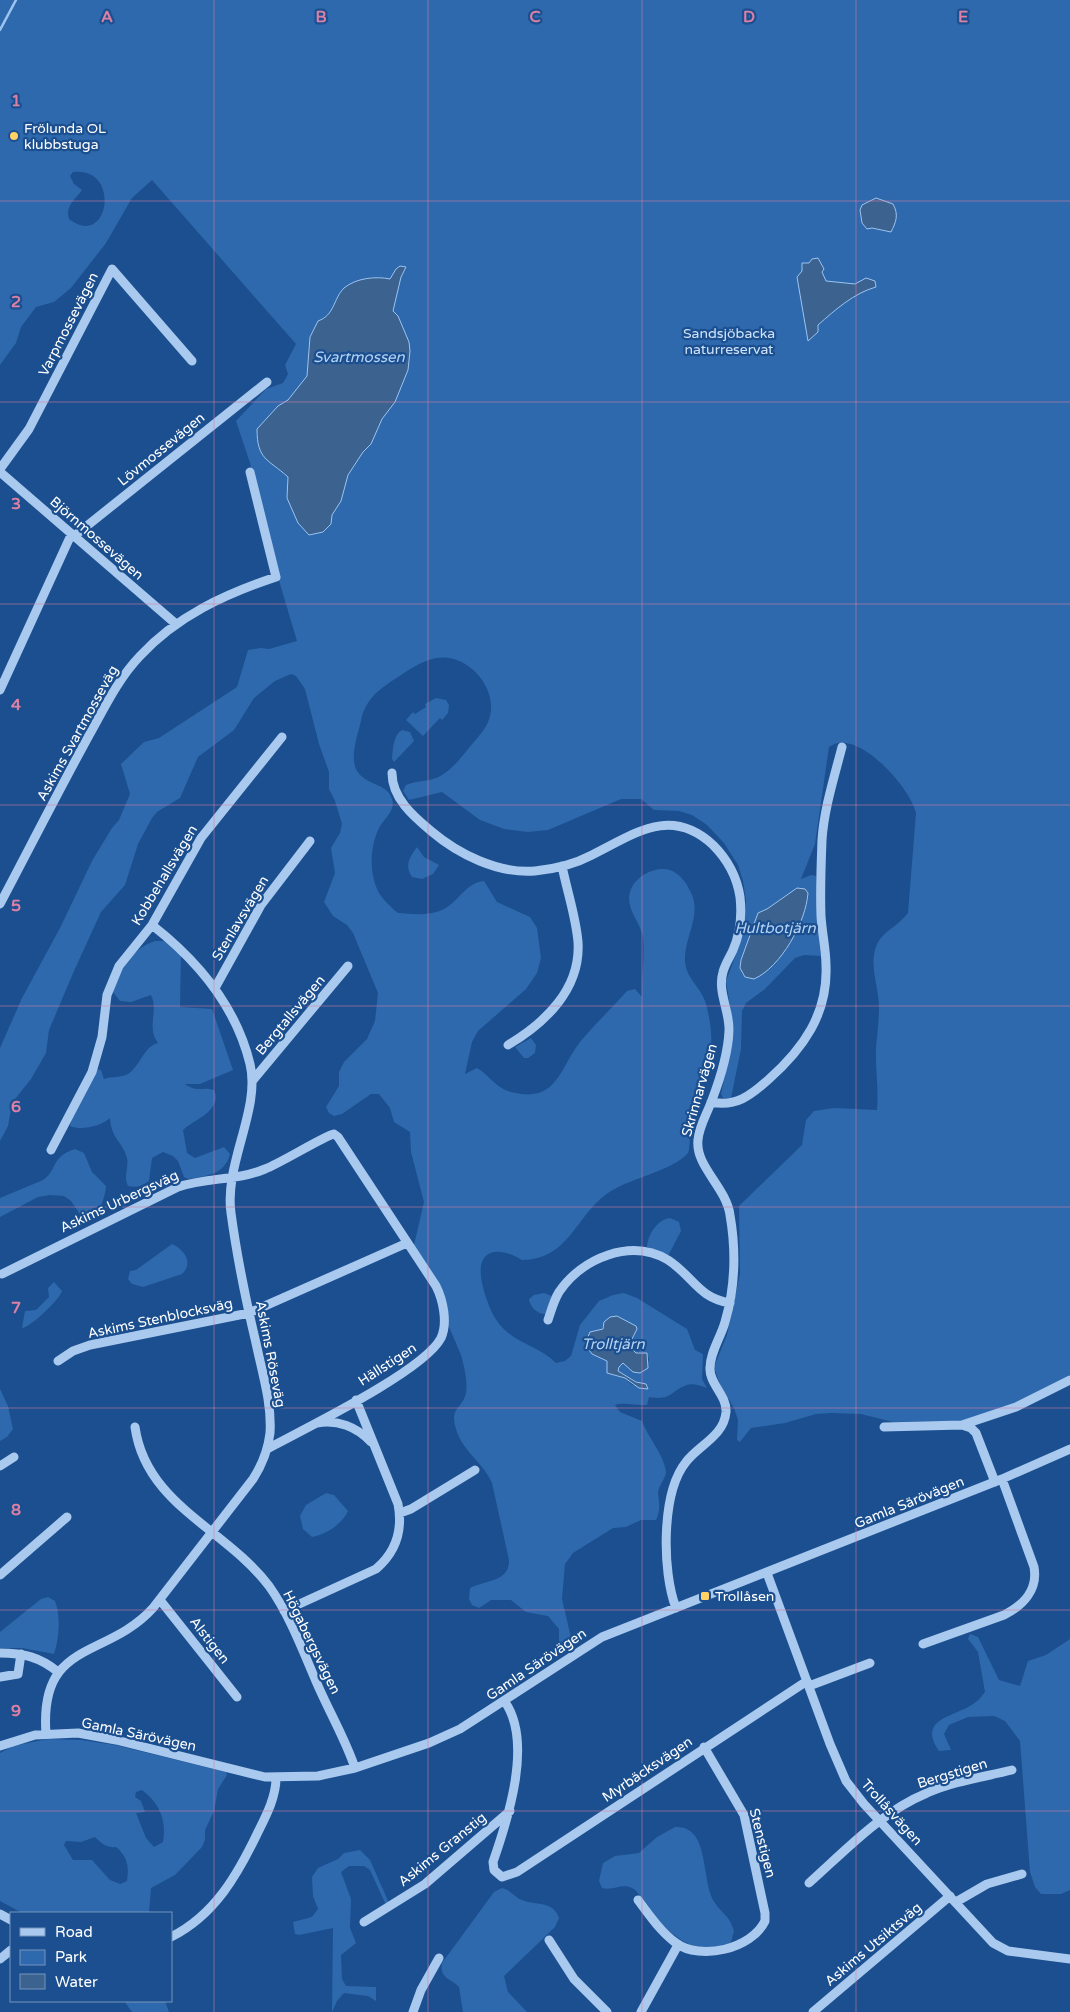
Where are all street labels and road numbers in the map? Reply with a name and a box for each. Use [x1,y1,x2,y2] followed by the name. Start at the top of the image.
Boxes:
[35,270,102,379] street label: Varpmossevägen
[114,409,208,490] street label: Lövmossevägen
[46,493,147,584] street label: Björnmossevägen
[33,663,122,804] street label: Askims Svartmosseväg
[128,822,201,929] street label: Kobbehallsvägen
[208,873,272,964] street label: Stenlavsvägen
[252,972,329,1059] street label: Bergtallsvägen
[678,1042,721,1139] street label: Skrinnarvägen
[57,1167,181,1236] street label: Askims Urbergsväg
[86,1295,234,1342] street label: Askims Stenblocksväg
[252,1299,289,1409] street label: Askims Röseväg
[355,1339,420,1390] street label: Hällstigen
[852,1473,967,1532] street label: Gamla Särövägen
[279,1587,344,1697] street label: Högabergsvägen
[186,1614,233,1667] street label: Alstigen
[483,1625,589,1704] street label: Gamla Särövägen
[80,1714,198,1755] street label: Gamla Särövägen
[599,1733,696,1806] street label: Myrbäcksvägen
[915,1755,989,1792] street label: Bergstigen
[857,1776,926,1849] street label: Trollåsvägen
[746,1807,779,1880] street label: Stenstigen
[395,1809,490,1890] street label: Askims Granstig
[821,1899,925,1990] street label: Askims Utsiktsväg

